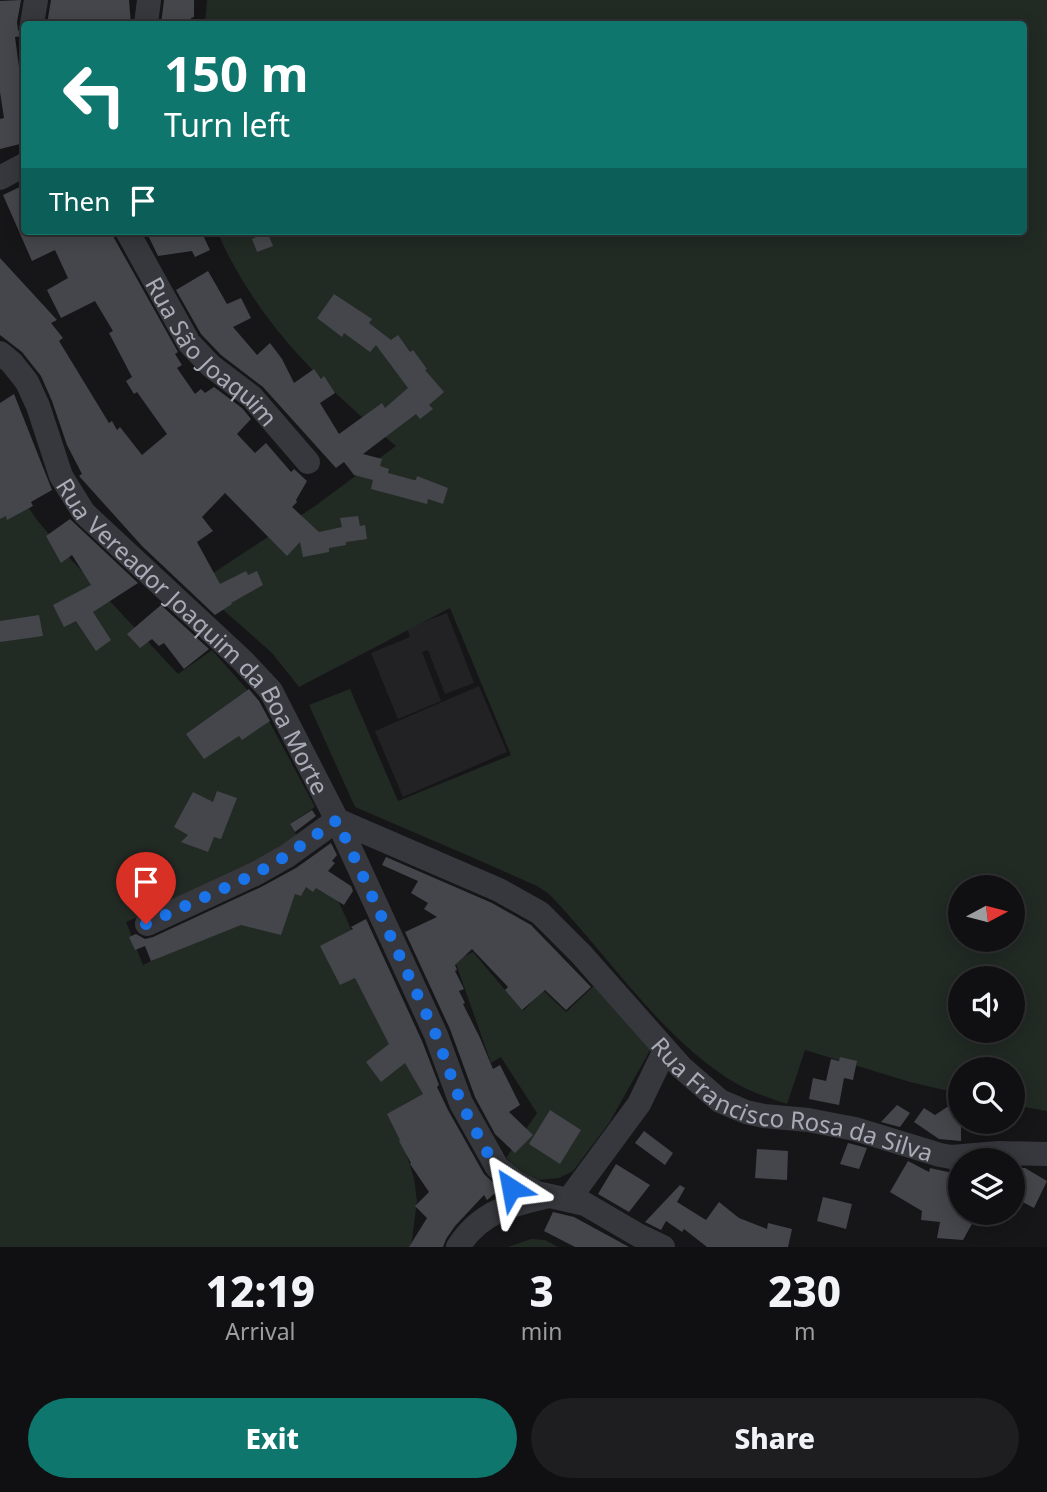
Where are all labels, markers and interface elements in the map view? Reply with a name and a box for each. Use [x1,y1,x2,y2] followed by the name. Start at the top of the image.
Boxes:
[164,40,309,106] text: 150 m
[49,49,140,140] icon: left
[164,103,290,146] text: Turn left
[124,182,162,220] icon: arrive
[49,183,110,219] text: Then
[139,270,286,432] street label: Rua São Joaquim
[49,471,337,800] street label: Rua Vereador Joaquim da Boa Morte
[116,852,176,924] pin
[127,863,165,901] icon: arrive
[948,875,1026,952] north arrow
[948,875,1025,1225] map controls
[948,966,1025,1043] button: sound
[645,1029,937,1168] street label: Rua Francisco Rosa da Silva
[948,1057,1025,1134] button: search
[948,1148,1025,1225] button: layers
[474,1151,548,1225] position arrow
[206,1262,315,1319] text: 12:19
[529,1262,554,1319] text: 3
[768,1262,841,1319] text: 230
[225,1315,295,1347] text: Arrival
[521,1315,562,1347] text: min
[794,1315,815,1347] text: m
[28,1398,517,1478] button: Exit
[531,1398,1019,1478] button: Share

